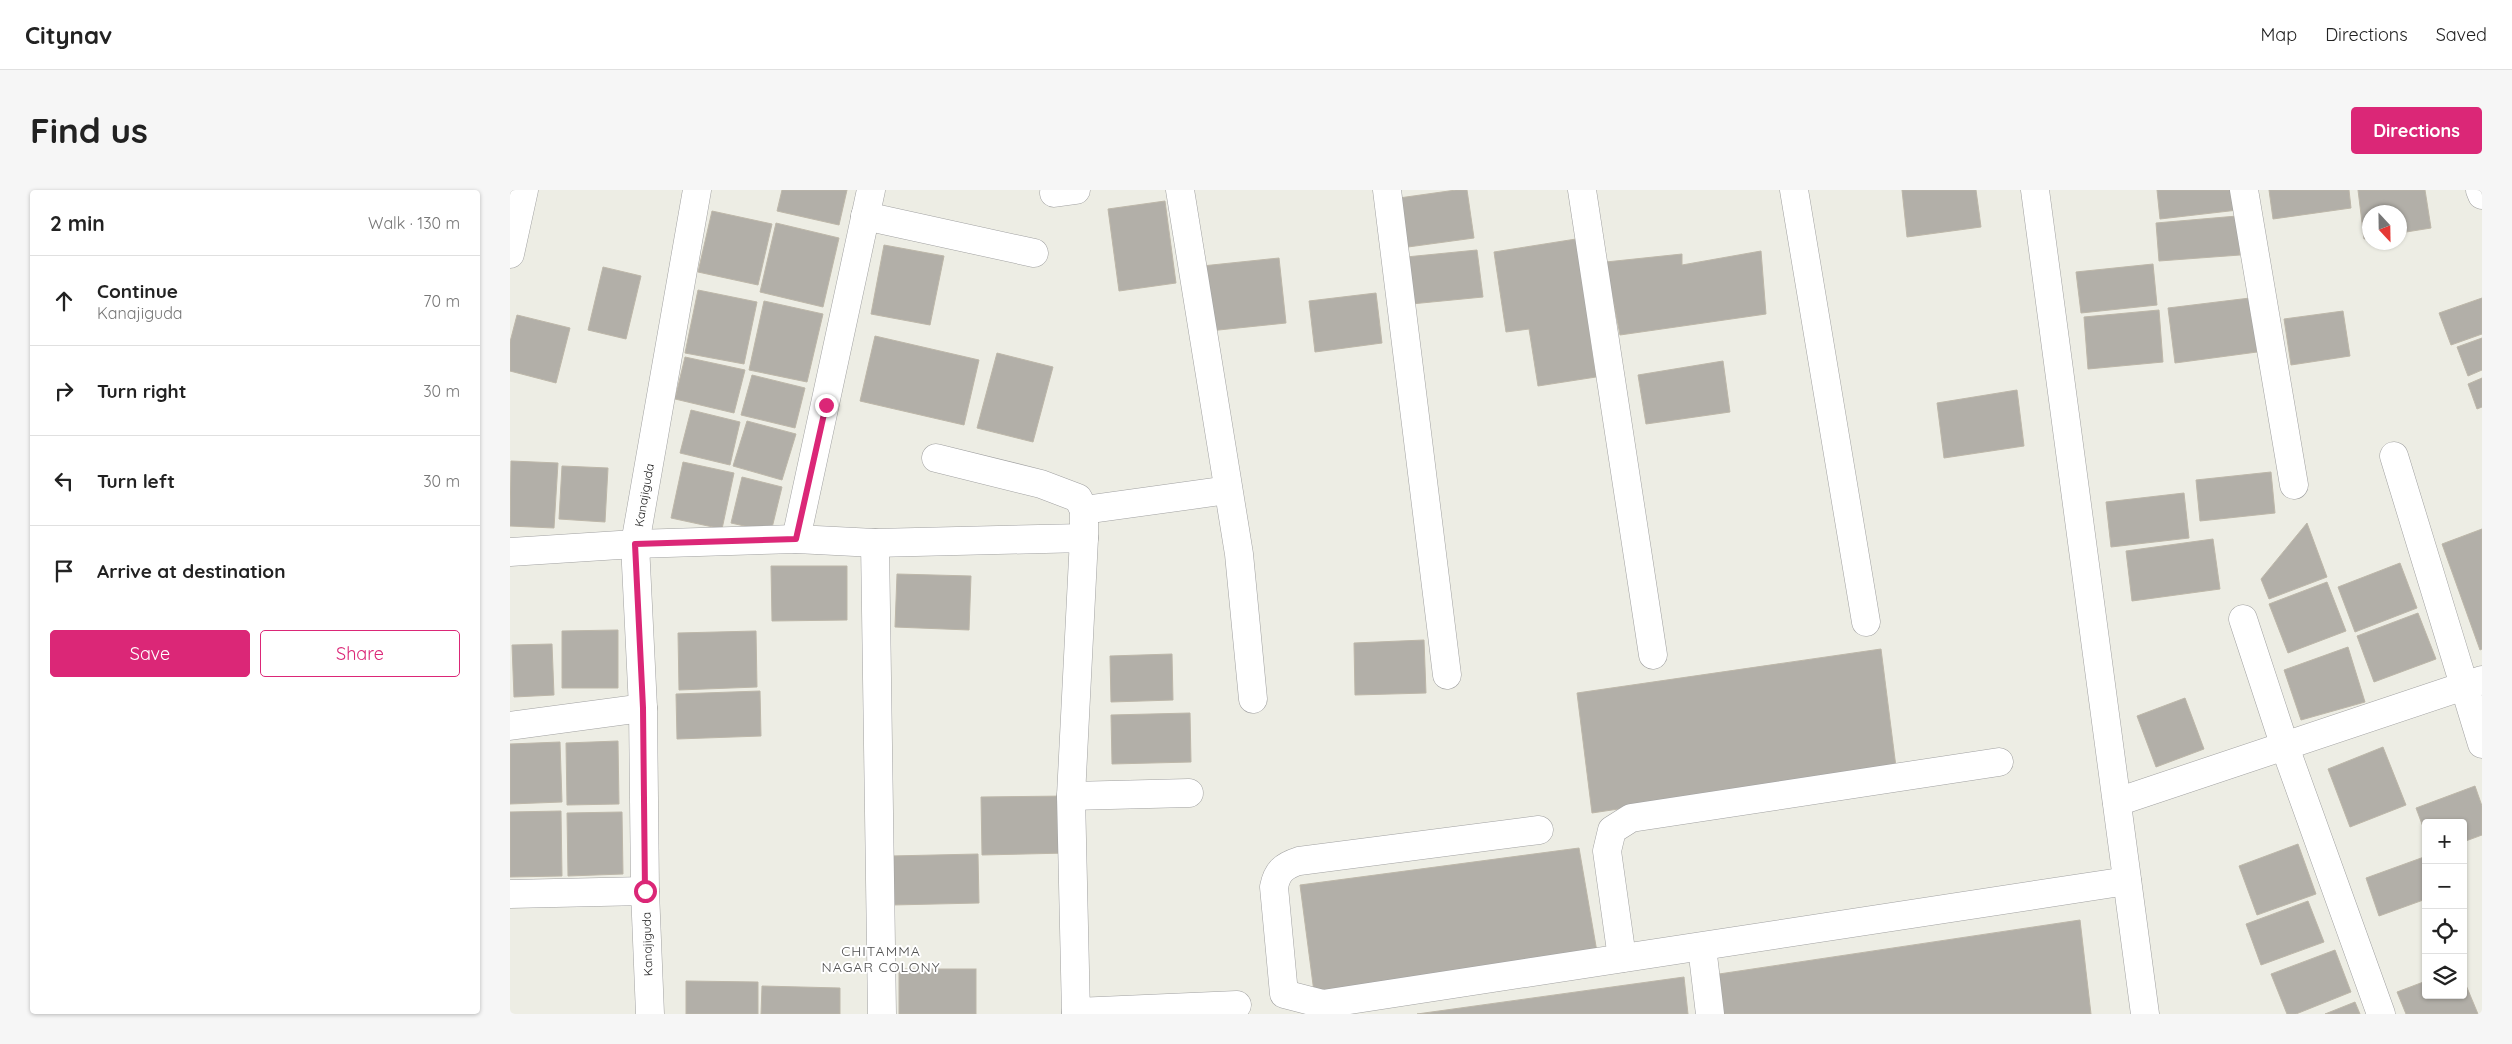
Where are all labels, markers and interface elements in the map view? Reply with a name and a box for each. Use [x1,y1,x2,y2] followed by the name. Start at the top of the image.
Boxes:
[25,20,112,50] text: Citynav
[2260,23,2297,46] text: Map
[2325,23,2408,46] text: Directions
[2436,23,2487,46] text: Saved
[2351,107,2482,154] button: Directions
[30,108,148,152] text: Find us
[2362,205,2407,250] north arrow
[50,210,105,236] text: 2 min
[368,213,460,233] text: Walk · 130 m
[97,279,178,303] text: Continue
[50,287,78,315] icon: ahead
[423,291,460,311] text: 70 m
[97,303,183,323] text: Kanajiguda
[50,377,78,405] icon: right
[97,379,186,403] text: Turn right
[423,381,460,401] text: 30 m
[815,394,838,417] route end
[631,462,657,528] street label: Kanajiguda
[50,467,78,495] icon: left
[97,469,175,493] text: Turn left
[423,471,460,491] text: 30 m
[50,557,78,585] icon: arrive
[97,559,286,583] text: Arrive at destination
[50,630,250,677] button: Save
[260,630,460,677] button: Share
[2422,819,2467,999] map controls
[2422,819,2467,864] button: +
[2422,864,2467,909] button: −
[634,880,657,903] route start
[2422,909,2467,954] button: locate
[638,912,656,976] street label: Kanajiguda
[821,942,941,976] district label: CHITAMMA NAGAR COLONY
[2422,954,2467,999] button: layers

